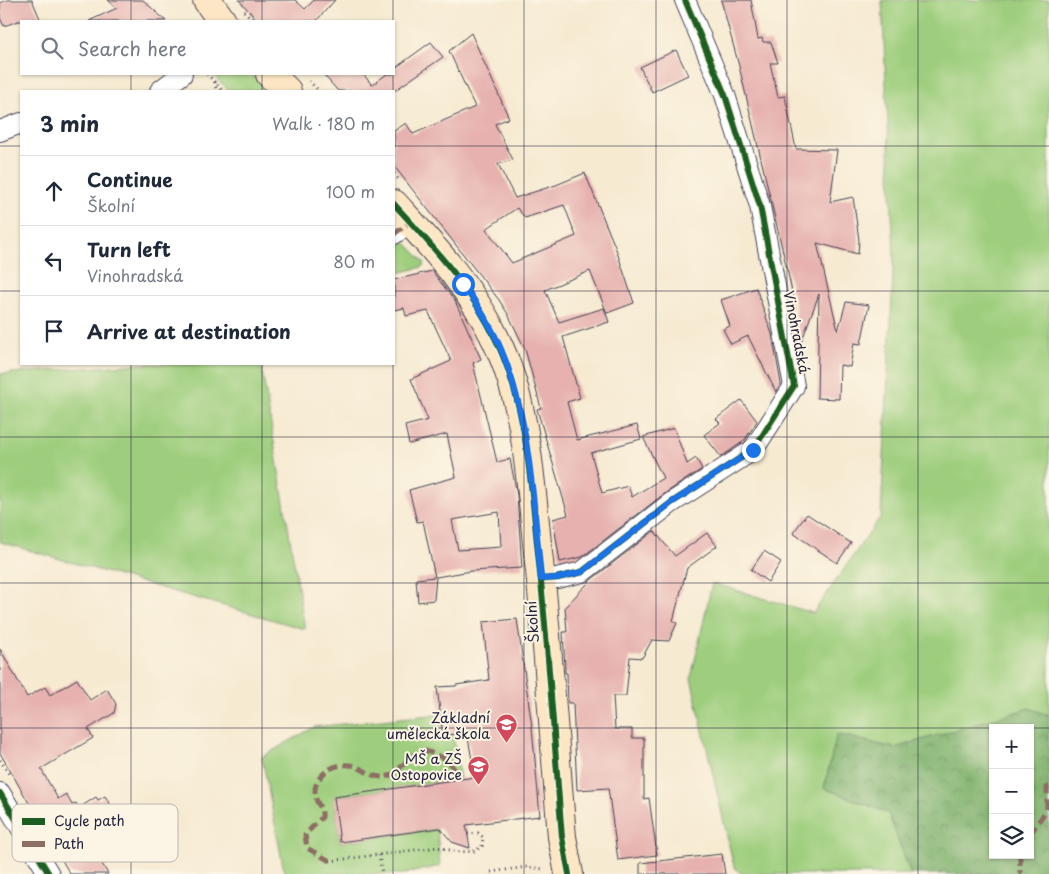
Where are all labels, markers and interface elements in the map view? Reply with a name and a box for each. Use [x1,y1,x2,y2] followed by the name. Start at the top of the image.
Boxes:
[20,20,395,75] search box
[38,34,66,62] icon: search
[78,34,187,62] text: Search here
[40,107,99,139] text: 3 min
[272,111,375,135] text: Walk · 180 m
[87,165,173,193] text: Continue
[40,177,68,205] icon: ahead
[326,179,375,203] text: 100 m
[87,193,135,217] text: Školní
[87,235,171,263] text: Turn left
[40,247,68,275] icon: left
[333,249,375,273] text: 80 m
[87,263,183,287] text: Vinohradská
[452,273,475,296] route start
[779,289,815,376] street label: Vinohradská
[40,317,68,345] icon: arrive
[87,317,291,345] text: Arrive at destination
[742,439,765,462] route end
[520,600,544,644] street label: Školní
[387,707,490,744] place label: Základní umělecká škola
[494,713,518,744] school or university icon: Základní umělecká škola
[989,724,1034,859] map controls
[989,724,1034,769] button: +
[391,748,462,785] place label: MŠ a ZŠ Ostopovice
[466,754,490,785] school or university icon: MŠ a ZŠ Ostopovice
[989,769,1034,814] button: −
[12,804,178,862] legend
[54,810,125,831] text: Cycle path
[989,814,1034,859] button: layers
[54,833,84,854] text: Path

